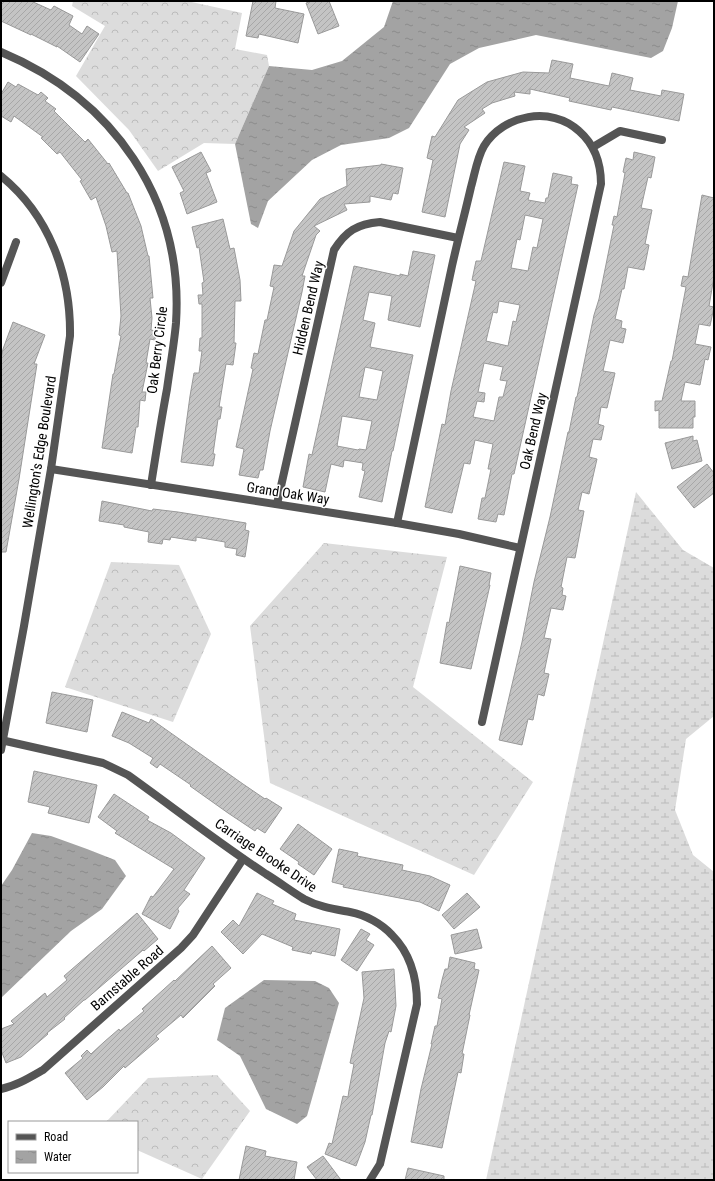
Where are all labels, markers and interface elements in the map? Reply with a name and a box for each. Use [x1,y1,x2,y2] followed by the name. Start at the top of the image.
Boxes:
[289,259,327,357] street label: Hidden Bend Way
[144,305,170,395] street label: Oak Berry Circle
[19,375,59,529] street label: Wellington's Edge Boulevard
[516,391,550,471] street label: Oak Bend Way
[246,479,331,507] street label: Grand Oak Way
[212,815,320,895] street label: Carriage Brooke Drive
[88,942,166,1014] street label: Barnstable Road
[8,1121,138,1173] legend
[44,1130,68,1144] text: Road
[44,1150,72,1164] text: Water

